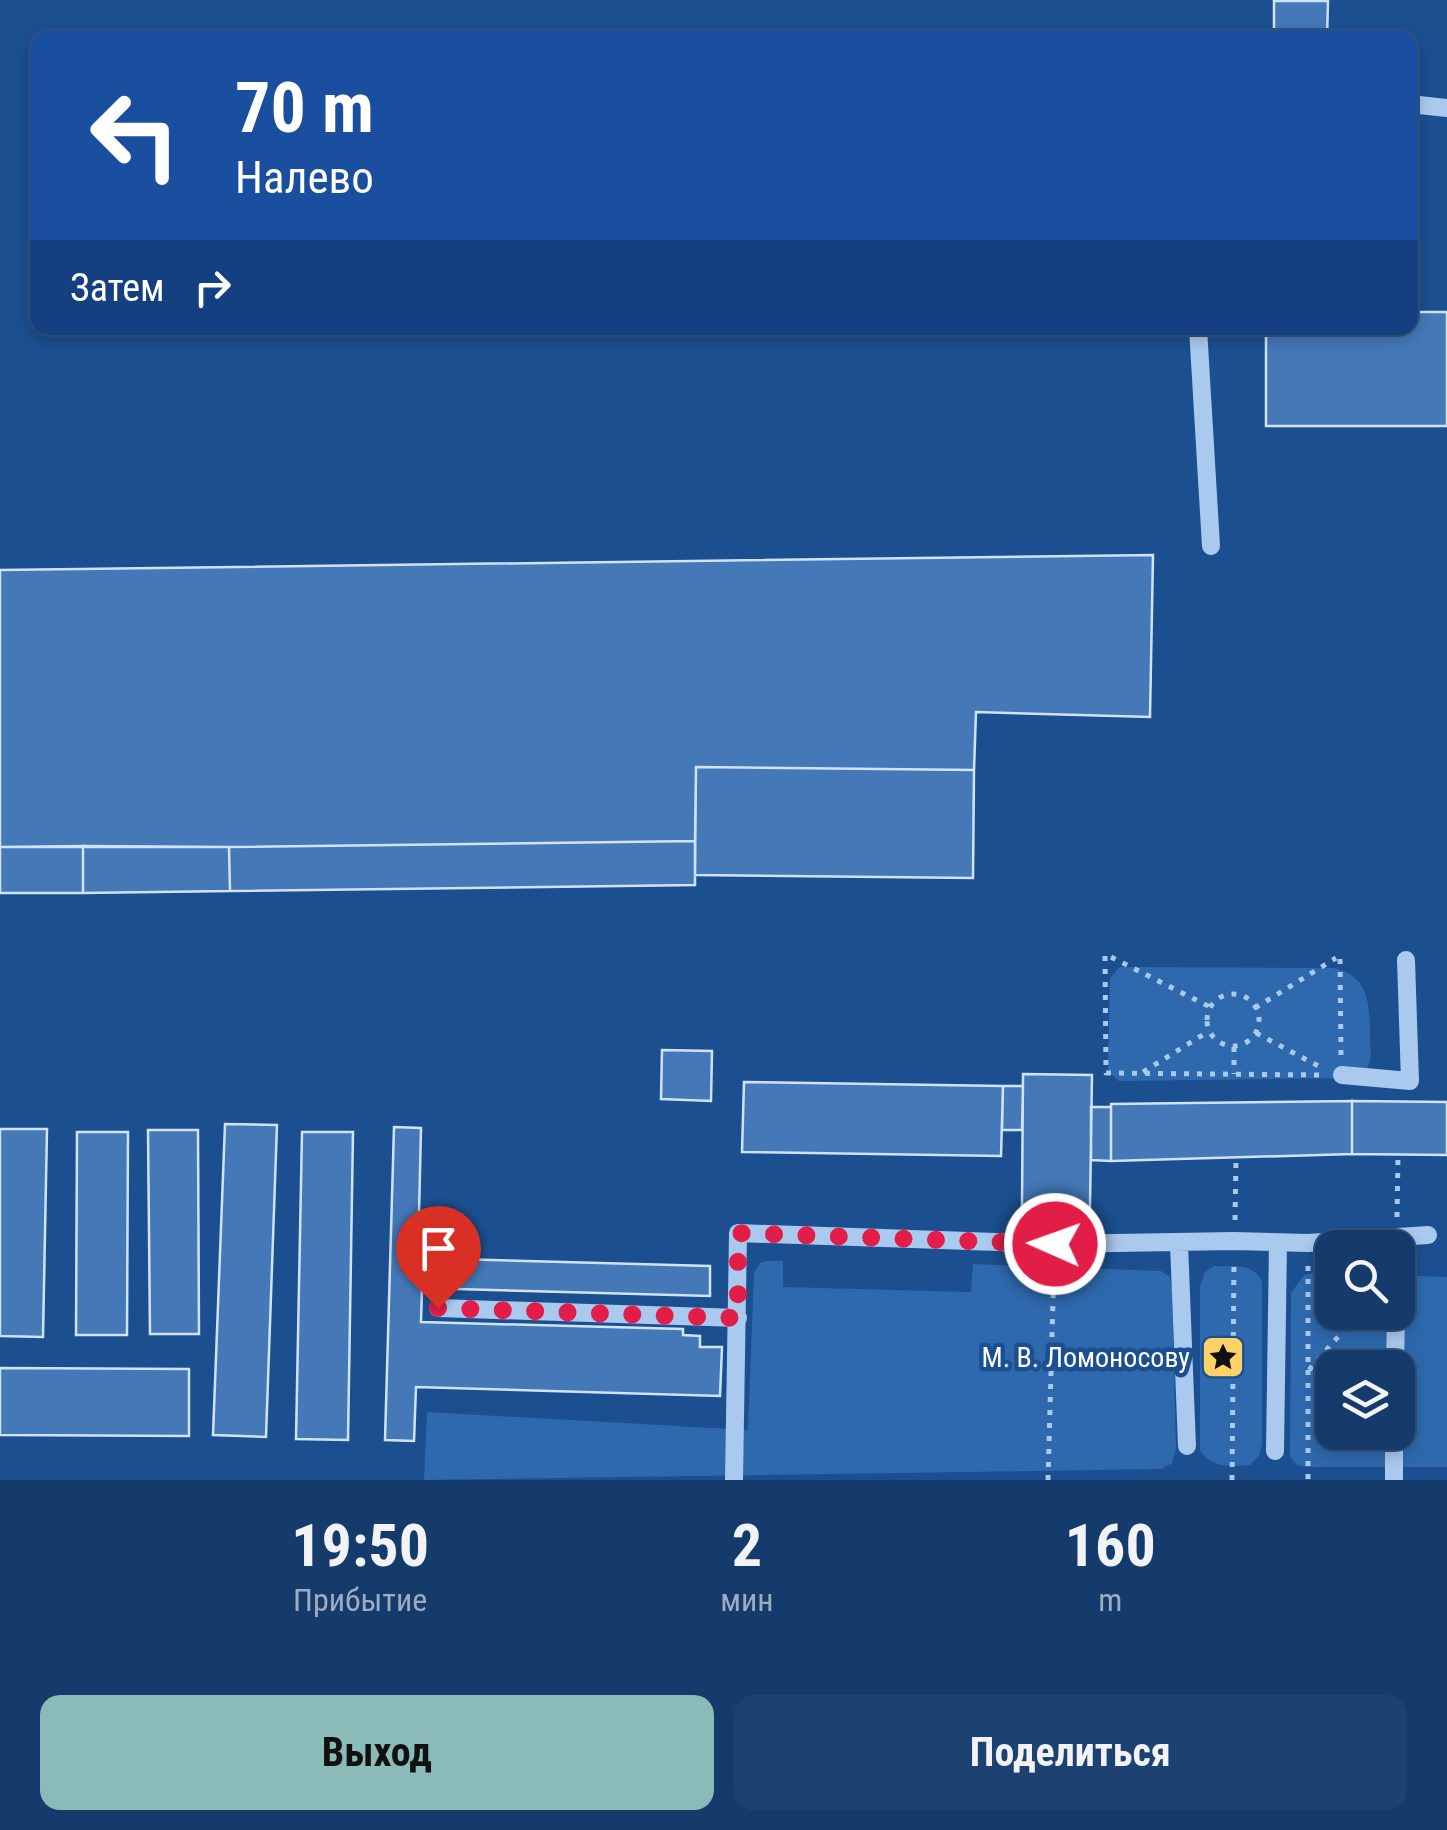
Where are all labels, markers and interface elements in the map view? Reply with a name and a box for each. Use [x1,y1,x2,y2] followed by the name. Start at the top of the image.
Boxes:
[235,67,374,149] text: 70 m
[70,70,200,200] icon: left
[235,151,374,204] text: Налево
[185,260,240,315] icon: right
[70,266,165,310] text: Затем
[1003,1192,1107,1296] position arrow
[396,1206,481,1309] pin
[411,1221,466,1276] icon: arrive
[1315,1230,1415,1450] map controls
[1315,1230,1415,1330] button: search
[1200,1334,1246,1380] place icon: М. В. Ломоносову
[982,1341,1190,1374] place label: М. В. Ломоносову
[1315,1350,1415,1450] button: layers
[291,1510,429,1581] text: 19:50
[732,1510,762,1581] text: 2
[1065,1510,1156,1581] text: 160
[293,1581,427,1619] text: Прибытие
[720,1581,773,1619] text: мин
[1098,1581,1122,1619] text: m
[40,1695,714,1810] button: Выход
[734,1695,1407,1810] button: Поделиться

